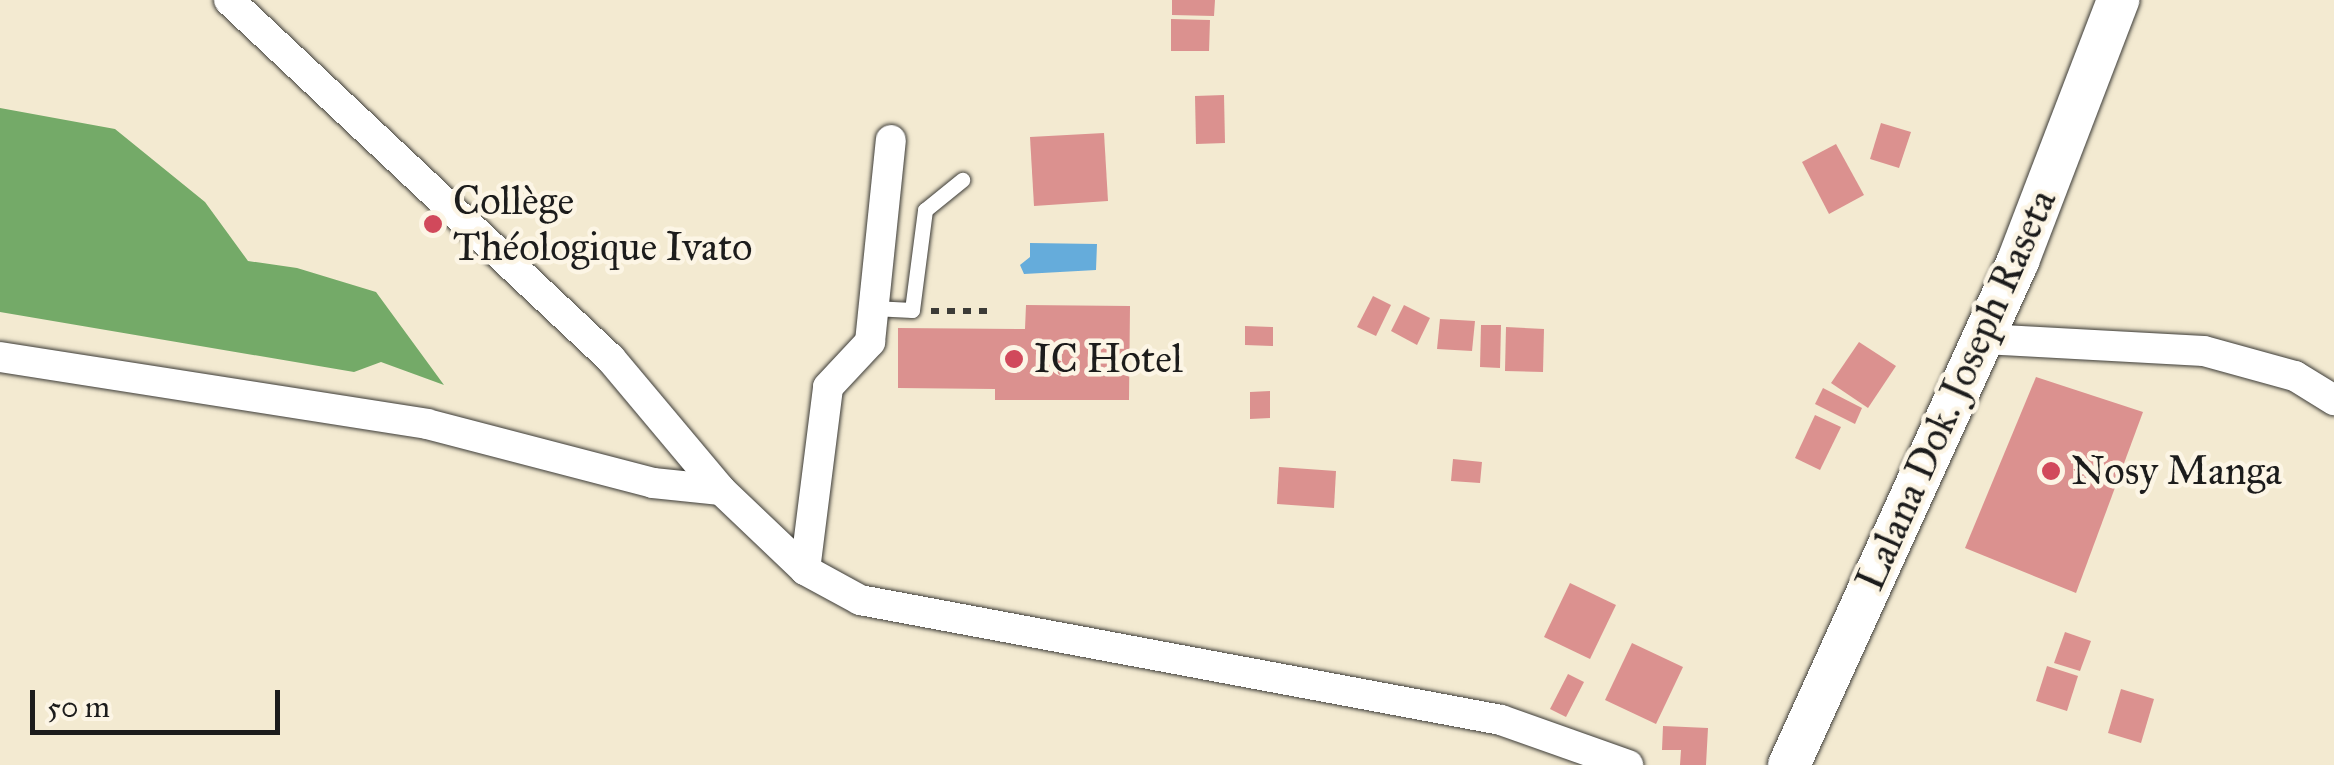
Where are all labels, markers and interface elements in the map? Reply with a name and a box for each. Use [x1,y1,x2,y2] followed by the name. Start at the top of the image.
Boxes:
[453,177,753,271] place label: Collège Théologique Ivato
[1846,182,2066,598] street label: Lalana Dok. Joseph Raseta
[422,213,444,235] marker: Collège Théologique Ivato
[1034,335,1183,383] place label: IC Hotel
[1003,348,1025,370] marker: IC Hotel
[2071,447,2282,495] place label: Nosy Manga
[2040,460,2062,482] marker: Nosy Manga
[35,670,285,732] scale bar
[47,689,110,725] text: 50 m

